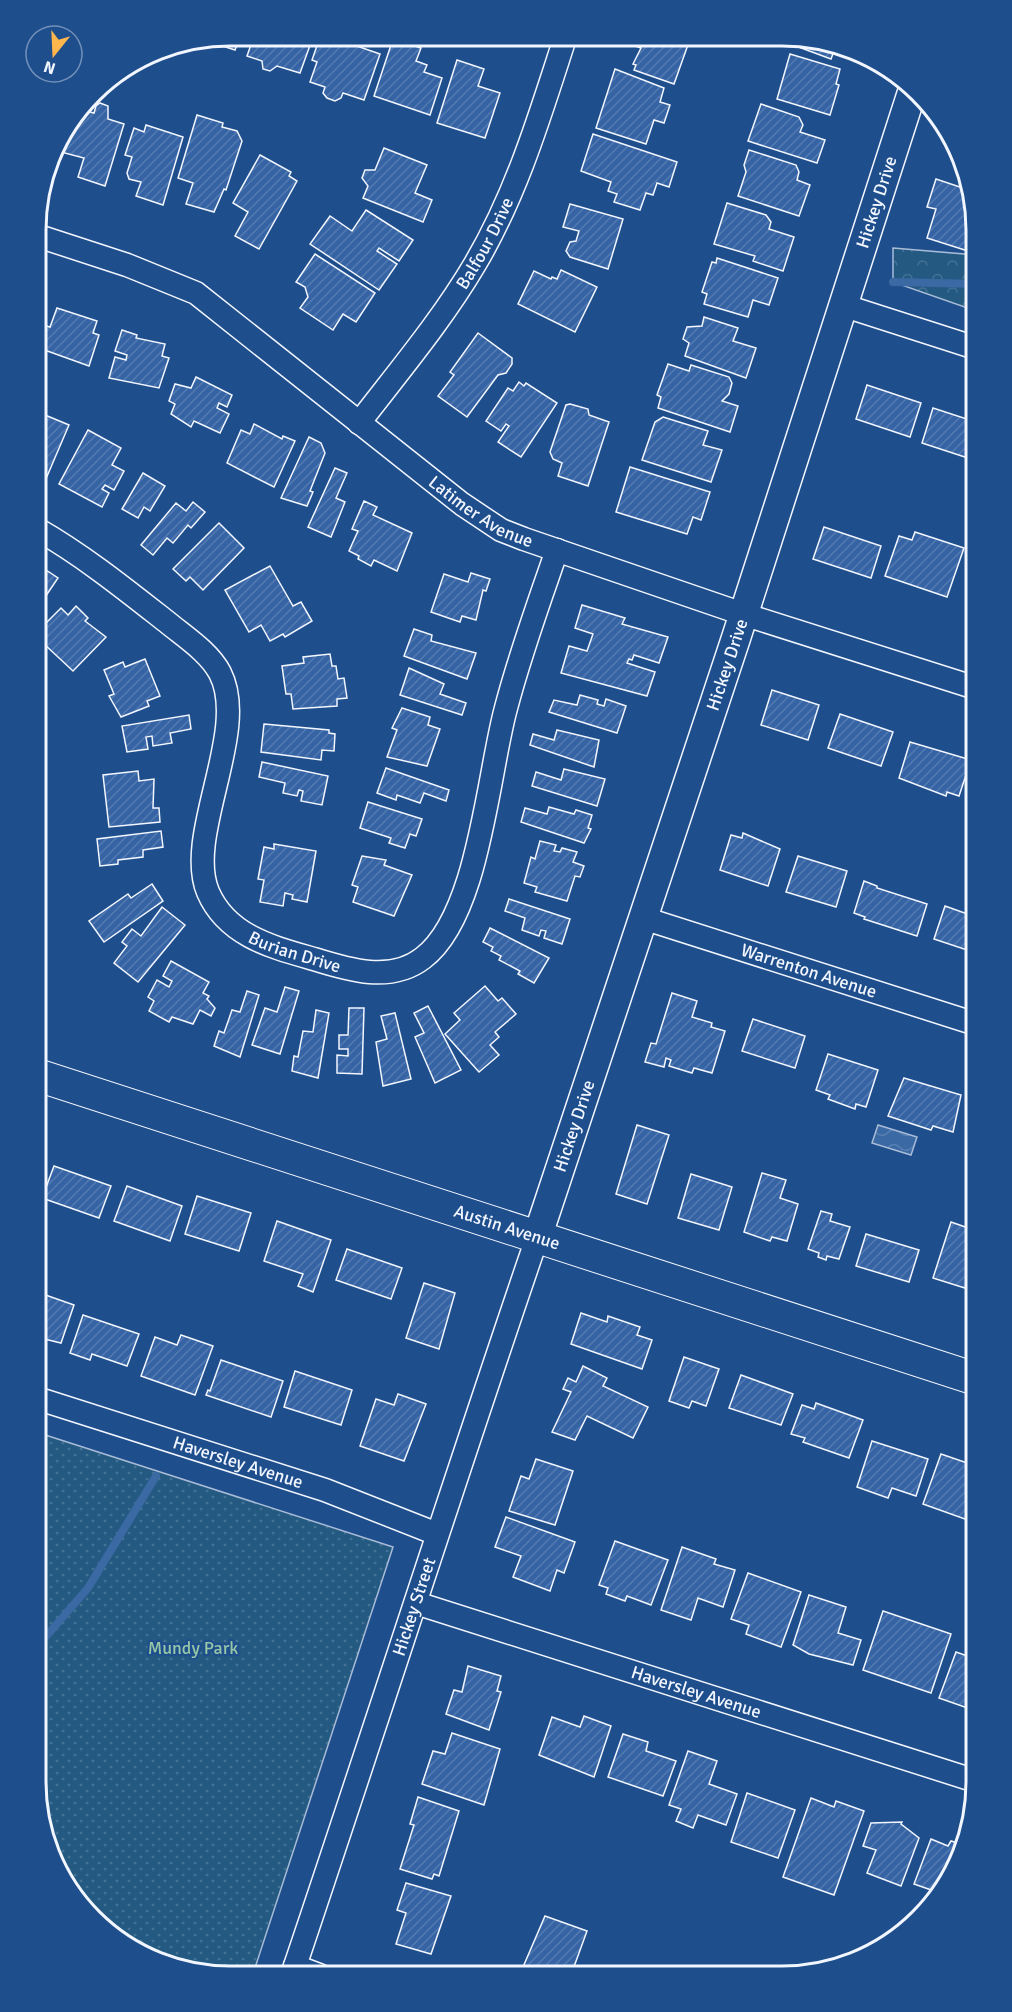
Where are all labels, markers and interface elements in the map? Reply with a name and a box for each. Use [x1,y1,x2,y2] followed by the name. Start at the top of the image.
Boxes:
[24,24,84,84] north arrow
[41,56,58,79] text: N
[851,153,902,251] street label: Hickey Drive
[451,194,518,293] street label: Balfour Drive
[424,471,536,552] street label: Latimer Avenue
[702,616,753,714] street label: Hickey Drive
[245,926,343,977] street label: Burian Drive
[738,939,879,1003] street label: Warrenton Avenue
[549,1077,600,1175] street label: Hickey Drive
[451,1200,563,1255] street label: Austin Avenue
[170,1431,306,1493] street label: Haversley Avenue
[388,1555,440,1659] street label: Hickey Street
[148,1637,238,1659] park label: Mundy Park
[628,1661,764,1723] street label: Haversley Avenue

